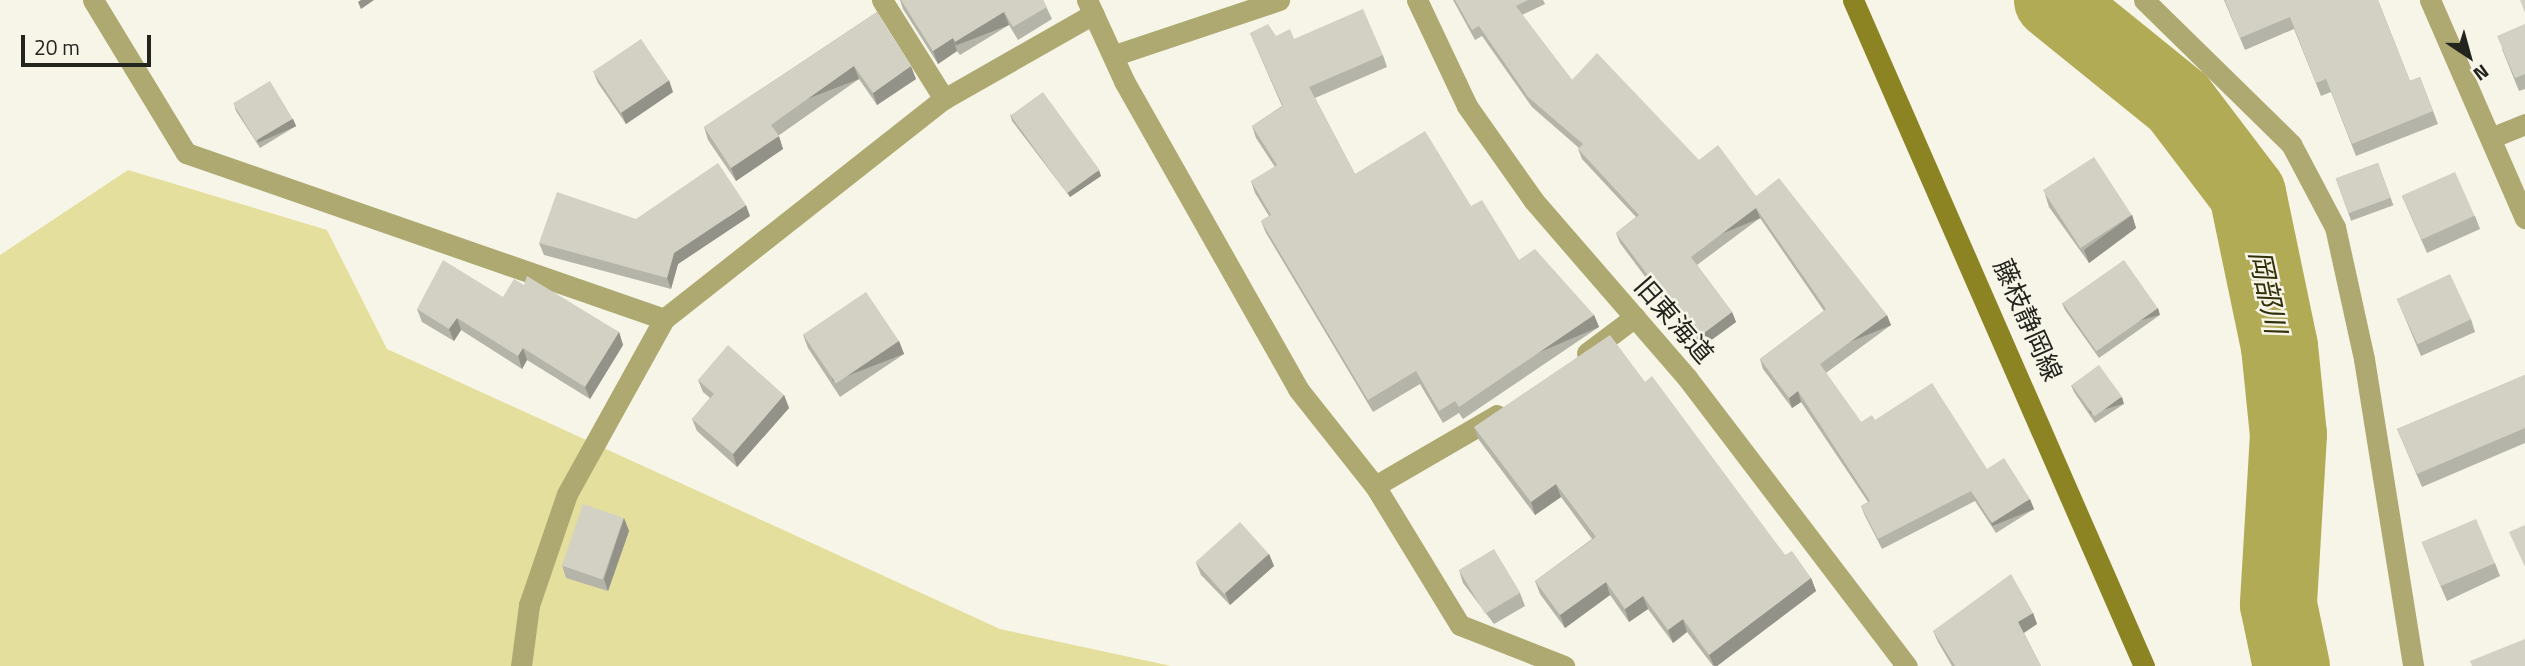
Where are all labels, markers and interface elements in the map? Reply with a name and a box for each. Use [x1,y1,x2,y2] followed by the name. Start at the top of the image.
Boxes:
[24,21,154,65] scale bar
[2434,21,2504,91] north arrow
[34,31,80,63] text: 20 m
[2468,58,2495,89] text: N
[2243,247,2293,337] water label: 岡部川
[1987,254,2069,386] street label: 藤枝静岡線
[1628,271,1720,369] street label: 旧東海道

